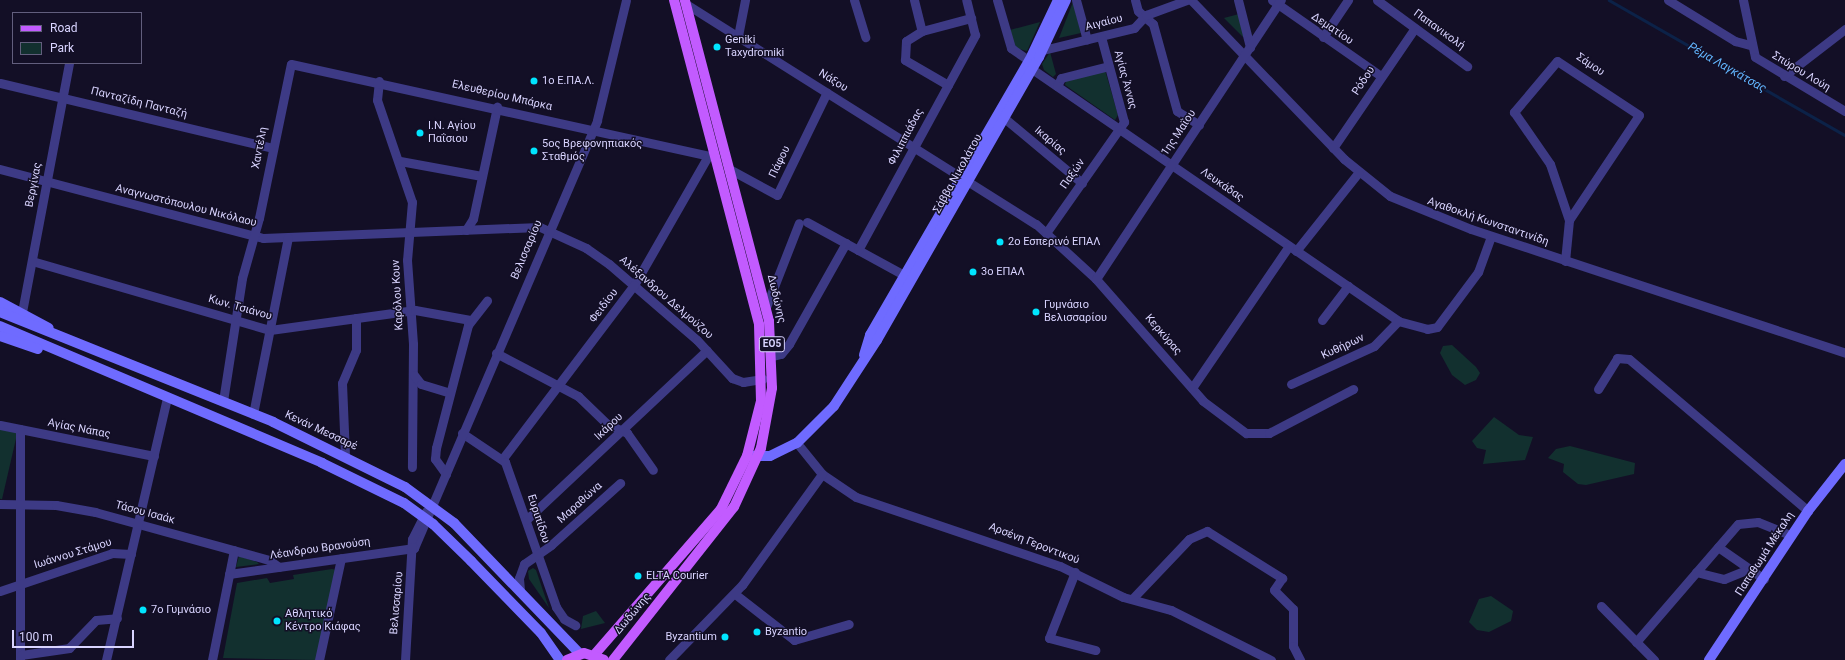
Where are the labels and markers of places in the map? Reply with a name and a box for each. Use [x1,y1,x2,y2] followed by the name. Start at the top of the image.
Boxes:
[725,34,784,60] place label: Geniki Taxydromiki
[712,42,722,52] marker: Geniki Taxydromiki
[542,74,594,88] place label: 1ο Ε.ΠΑ.Λ.
[529,76,539,86] marker: 1ο Ε.ΠΑ.Λ.
[428,120,476,146] place label: Ι.Ν. Αγίου Παΐσιου
[415,128,425,138] marker: Ι.Ν. Αγίου Παΐσιου
[542,138,642,164] place label: 5ος Βρεφονηπιακός Σταθμός
[529,146,539,156] marker: 5ος Βρεφονηπιακός Σταθμός
[1008,235,1100,249] place label: 2ο Εσπερινό ΕΠΑΛ
[995,237,1005,247] marker: 2ο Εσπερινό ΕΠΑΛ
[981,265,1025,279] place label: 3ο ΕΠΑΛ
[968,267,978,277] marker: 3ο ΕΠΑΛ
[1044,299,1107,325] place label: Γυμνάσιο Βελισσαρίου
[1031,307,1041,317] marker: Γυμνάσιο Βελισσαρίου
[646,569,708,583] place label: ELTA Courier
[633,571,643,581] marker: ELTA Courier
[151,603,211,617] place label: 7ο Γυμνάσιο
[138,605,148,615] marker: 7ο Γυμνάσιο
[285,608,361,634] place label: Αθλητικό Κέντρο Κιάφας
[272,616,282,626] marker: Αθλητικό Κέντρο Κιάφας
[765,625,807,639] place label: Byzantio
[752,627,762,637] marker: Byzantio
[665,630,717,644] place label: Byzantium
[720,632,730,642] marker: Byzantium

